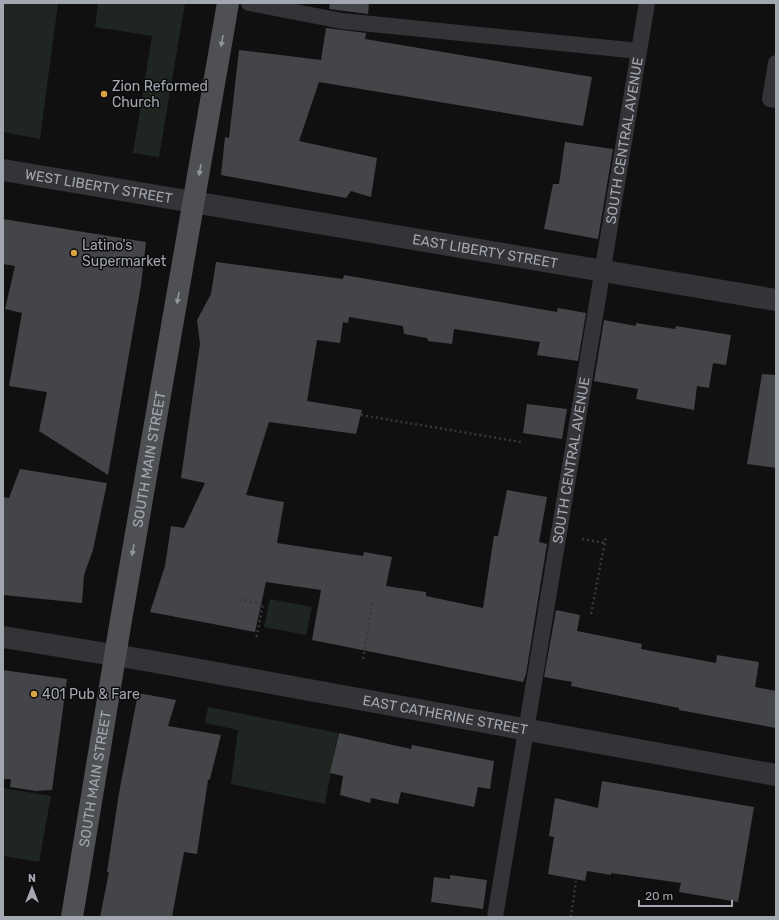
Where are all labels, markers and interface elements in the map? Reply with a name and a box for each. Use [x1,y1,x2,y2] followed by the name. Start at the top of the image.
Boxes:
[218,35,224,48] one-way arrow
[602,56,646,225] street label: SOUTH CENTRAL AVENUE
[112,78,208,111] place label: Zion Reformed Church
[99,89,109,99] marker: Zion Reformed Church
[197,163,203,176] one-way arrow
[24,165,174,207] street label: WEST LIBERTY STREET
[411,230,559,272] street label: EAST LIBERTY STREET
[82,237,167,270] place label: Latino's Supermarket
[69,248,79,258] marker: Latino's Supermarket
[174,292,180,304] one-way arrow
[549,376,593,545] street label: SOUTH CENTRAL AVENUE
[129,390,169,529] street label: SOUTH MAIN STREET
[130,544,136,556] one-way arrow
[42,686,140,703] place label: 401 Pub & Fare
[29,689,39,699] marker: 401 Pub & Fare
[361,691,529,738] street label: EAST CATHERINE STREET
[75,709,114,848] street label: SOUTH MAIN STREET
[12,868,52,908] north arrow
[28,872,36,885] text: N
[639,882,732,908] scale bar
[645,889,673,903] text: 20 m

